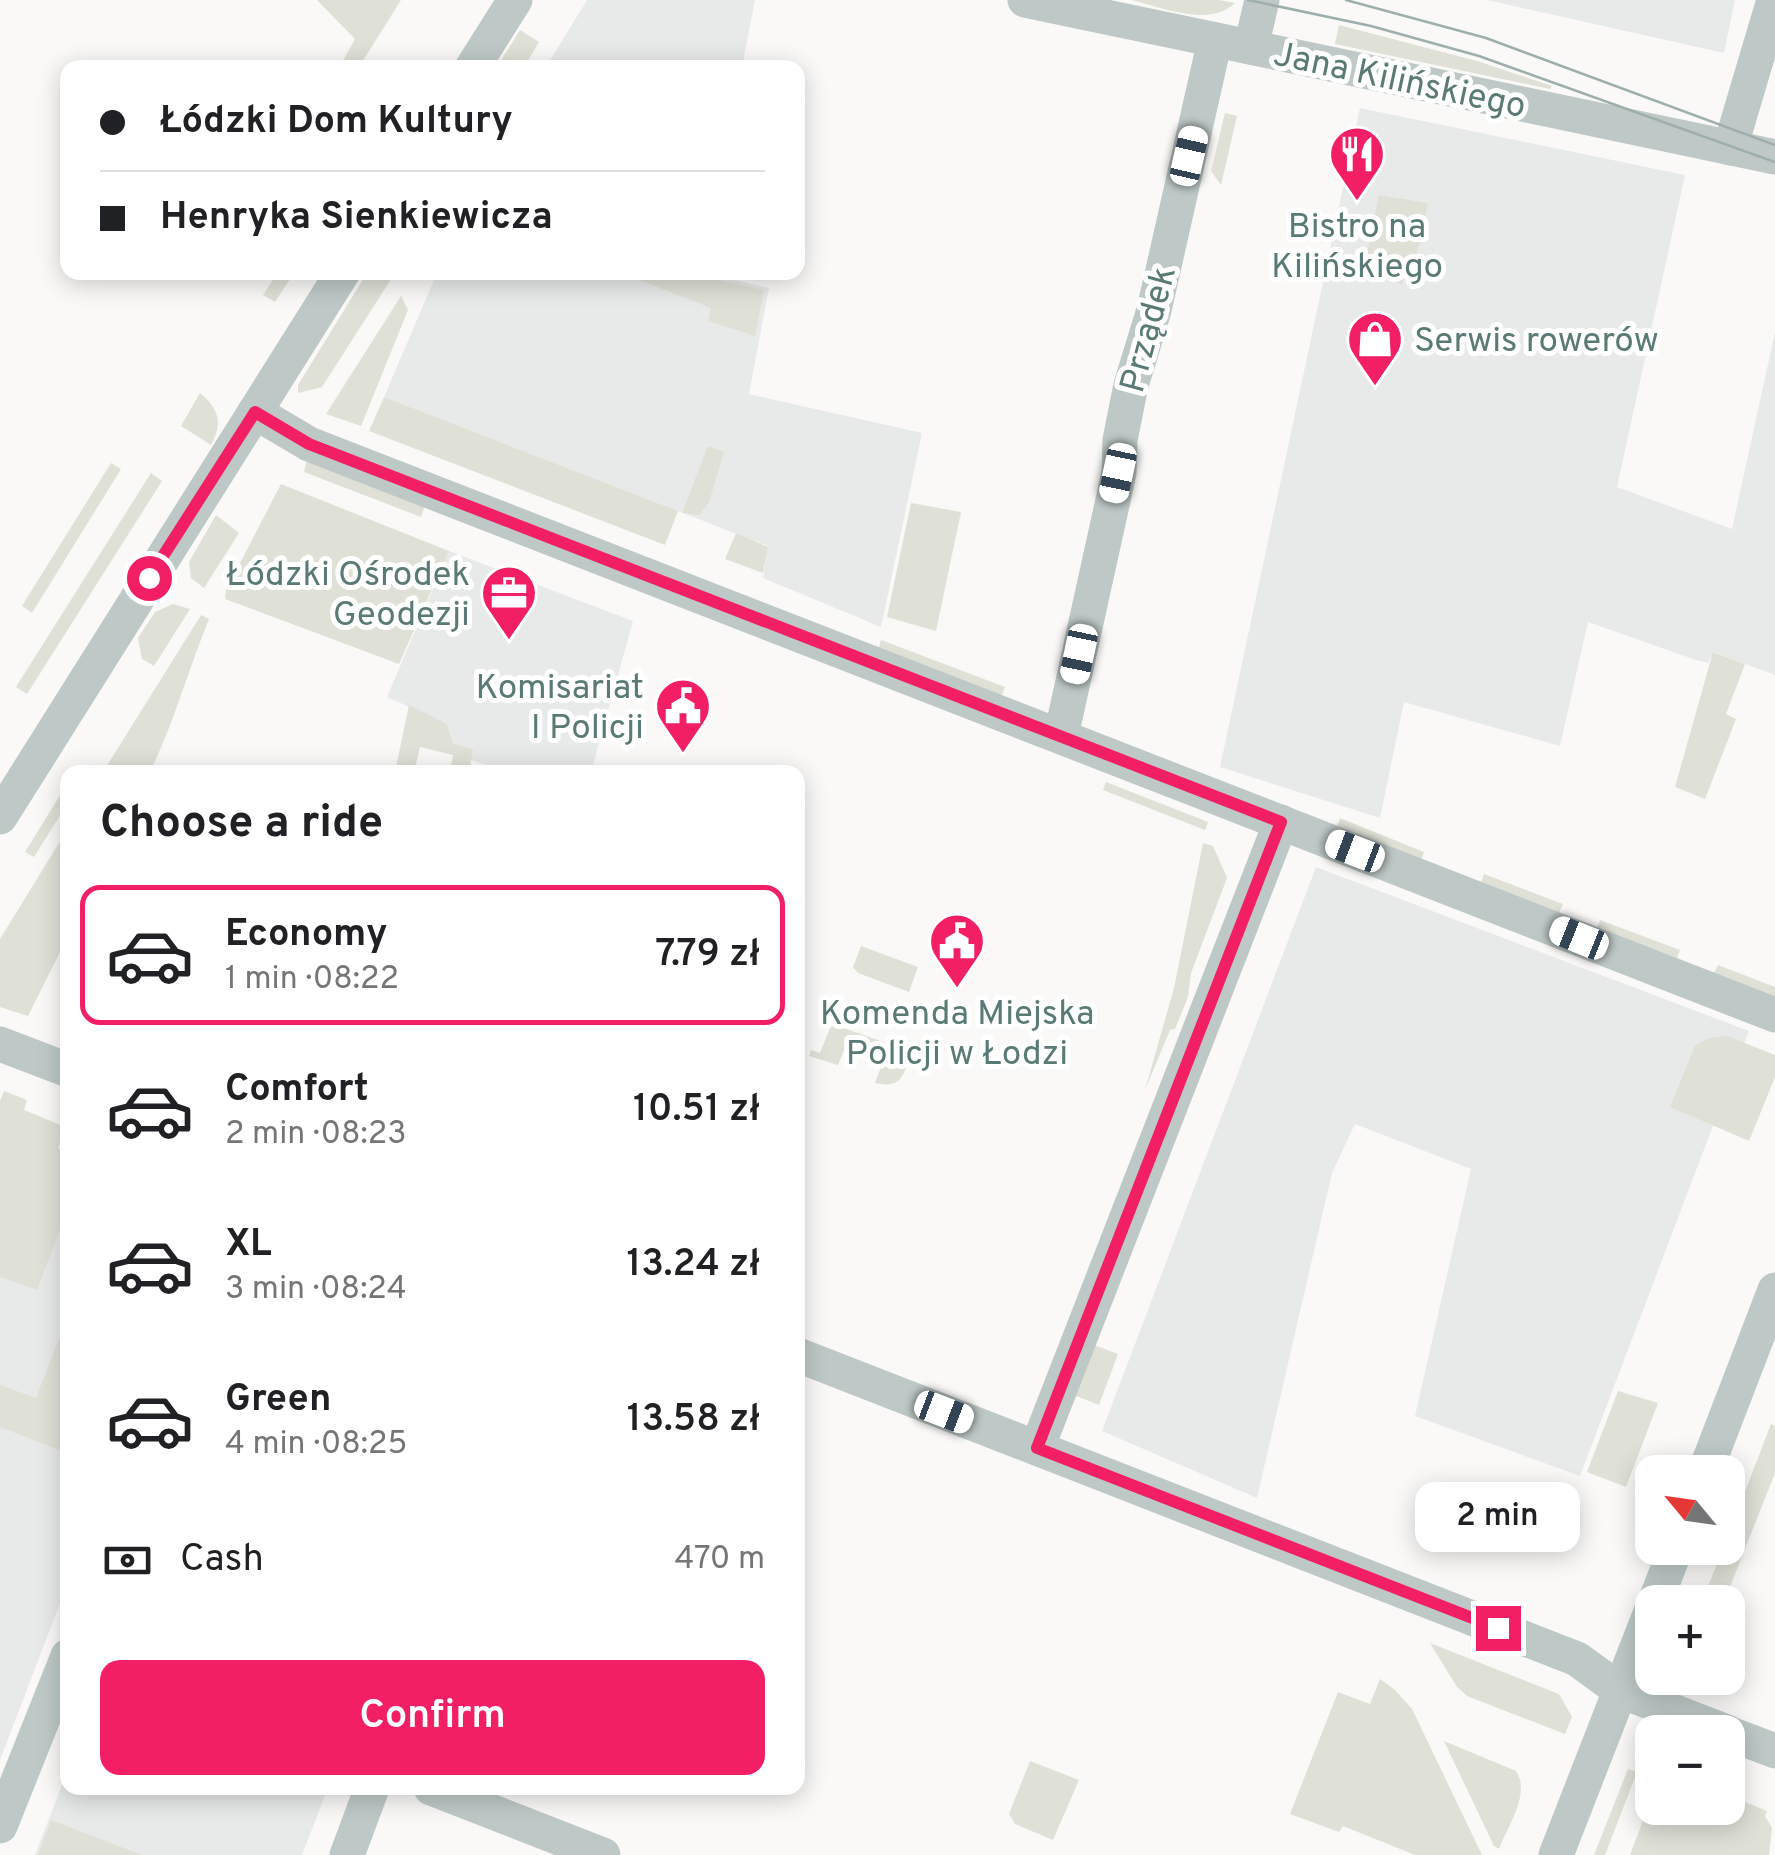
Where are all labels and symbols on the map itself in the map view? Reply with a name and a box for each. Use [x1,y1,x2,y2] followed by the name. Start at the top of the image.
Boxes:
[1269,34,1529,130] street label: Jana Kilińskiego
[1168,123,1210,189] car
[1327,124,1387,203] restaurant icon: Bistro na Kilińskiego
[1271,206,1443,290] place label: Bistro na Kilińskiego
[1112,262,1188,398] street label: Prządek
[1345,309,1405,388] shop icon: Serwis rowerów
[1414,320,1659,364] place label: Serwis rowerów
[1097,441,1139,505] car
[226,554,470,638] place label: Łódzki Ośrodek Geodezji
[127,556,172,601] route start
[479,563,539,642] office icon: Łódzki Ośrodek Geodezji
[1058,622,1100,686] car
[476,667,644,751] place label: Komisariat I Policji
[653,676,713,755] public building icon: Komisariat I Policji
[1322,826,1388,876] car
[927,911,987,990] public building icon: Komenda Miejska Policji w Łodzi
[1546,913,1612,963] car
[820,993,1094,1077] place label: Komenda Miejska Policji w Łodzi
[911,1387,977,1437] car
[1635,1455,1745,1565] north arrow
[1416,1483,1580,1553] callout: 2 min
[1476,1606,1521,1651] route end

